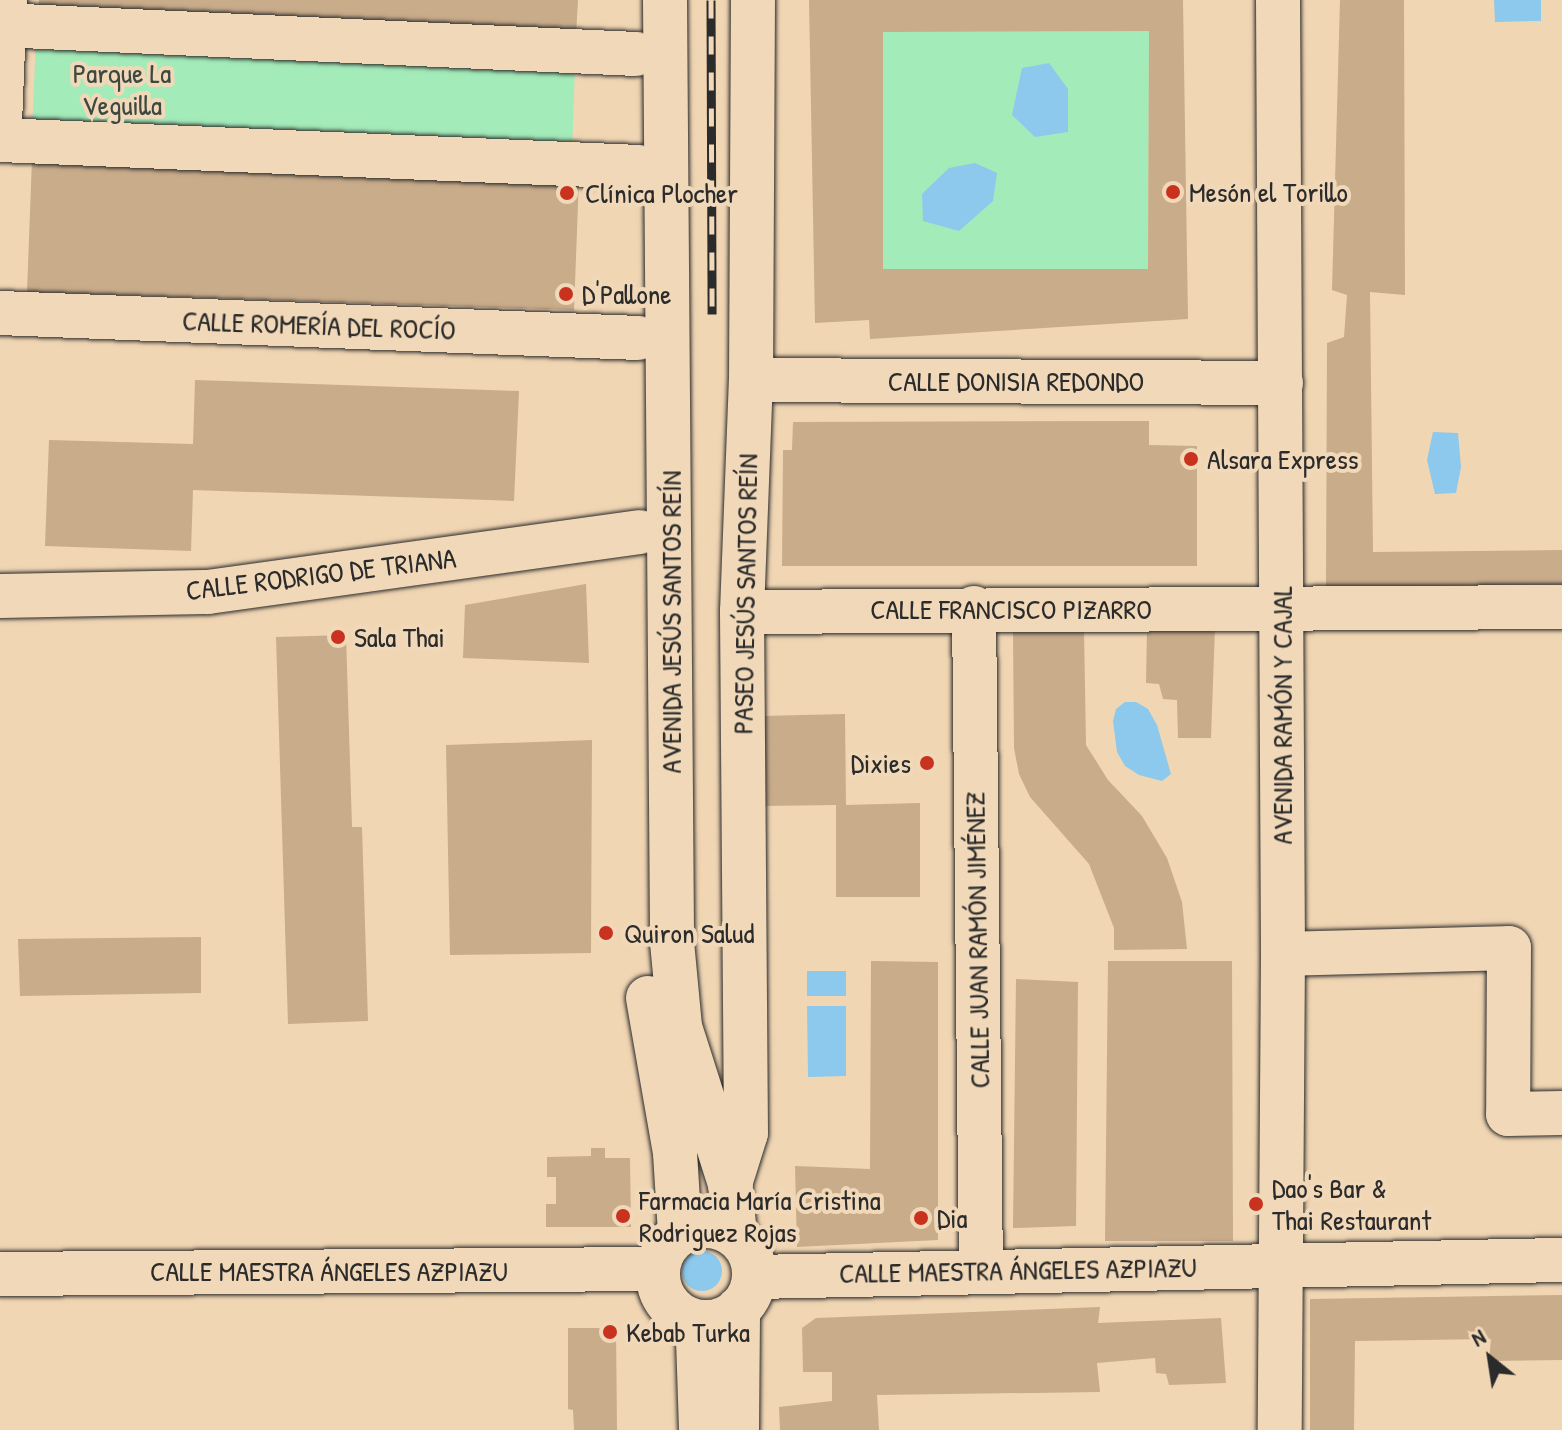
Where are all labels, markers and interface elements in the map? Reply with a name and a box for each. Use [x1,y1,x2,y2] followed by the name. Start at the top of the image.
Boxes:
[73,56,171,122] park label: Parque La Veguilla
[1189,175,1348,209] place label: Mesón el Torillo
[585,176,738,210] place label: Clínica Plocher
[556,182,578,204] marker: Clínica Plocher
[1164,183,1182,201] marker: Mesón el Torillo
[582,277,671,311] place label: D'Pallone
[557,285,575,303] marker: D'Pallone
[182,303,456,347] street label: CALLE ROMERÍA DEL ROCÍO
[888,364,1144,398] street label: CALLE DONISIA REDONDO
[1207,442,1358,476] place label: Alsara Express
[1182,450,1200,468] marker: Alsara Express
[726,453,764,735] street label: PASEO JESÚS SANTOS REÍN
[654,471,688,773] street label: AVENIDA JESÚS SANTOS REÍN
[184,541,458,607] street label: CALLE RODRIGO DE TRIANA
[1265,586,1299,844] street label: AVENIDA RAMÓN Y CAJAL
[870,592,1152,626] street label: CALLE FRANCISCO PIZARRO
[354,620,445,654] place label: Sala Thai
[329,628,347,646] marker: Sala Thai
[851,746,911,780] place label: Dixies
[918,754,936,772] marker: Dixies
[958,791,996,1089] street label: CALLE JUAN RAMÓN JIMÉNEZ
[624,916,754,950] place label: Quiron Salud
[595,922,617,944] marker: Quiron Salud
[1272,1171,1431,1237] place label: Dao's Bar & Thai Restaurant
[639,1183,881,1249] place label: Farmacia María Cristina Rodriguez Rojas
[1247,1195,1265,1213] marker: Dao's Bar & Thai Restaurant
[937,1201,968,1235] place label: Dia
[614,1207,632,1225] marker: Farmacia María Cristina Rodriguez Rojas
[912,1209,930,1227] marker: Dia
[839,1250,1197,1290] street label: CALLE MAESTRA ÁNGELES AZPIAZU
[150,1254,508,1288] street label: CALLE MAESTRA ÁNGELES AZPIAZU
[626,1315,750,1349] place label: Kebab Turka
[1450,1318,1530,1398] north arrow
[1465,1321,1491,1353] text: N
[601,1323,619,1341] marker: Kebab Turka

